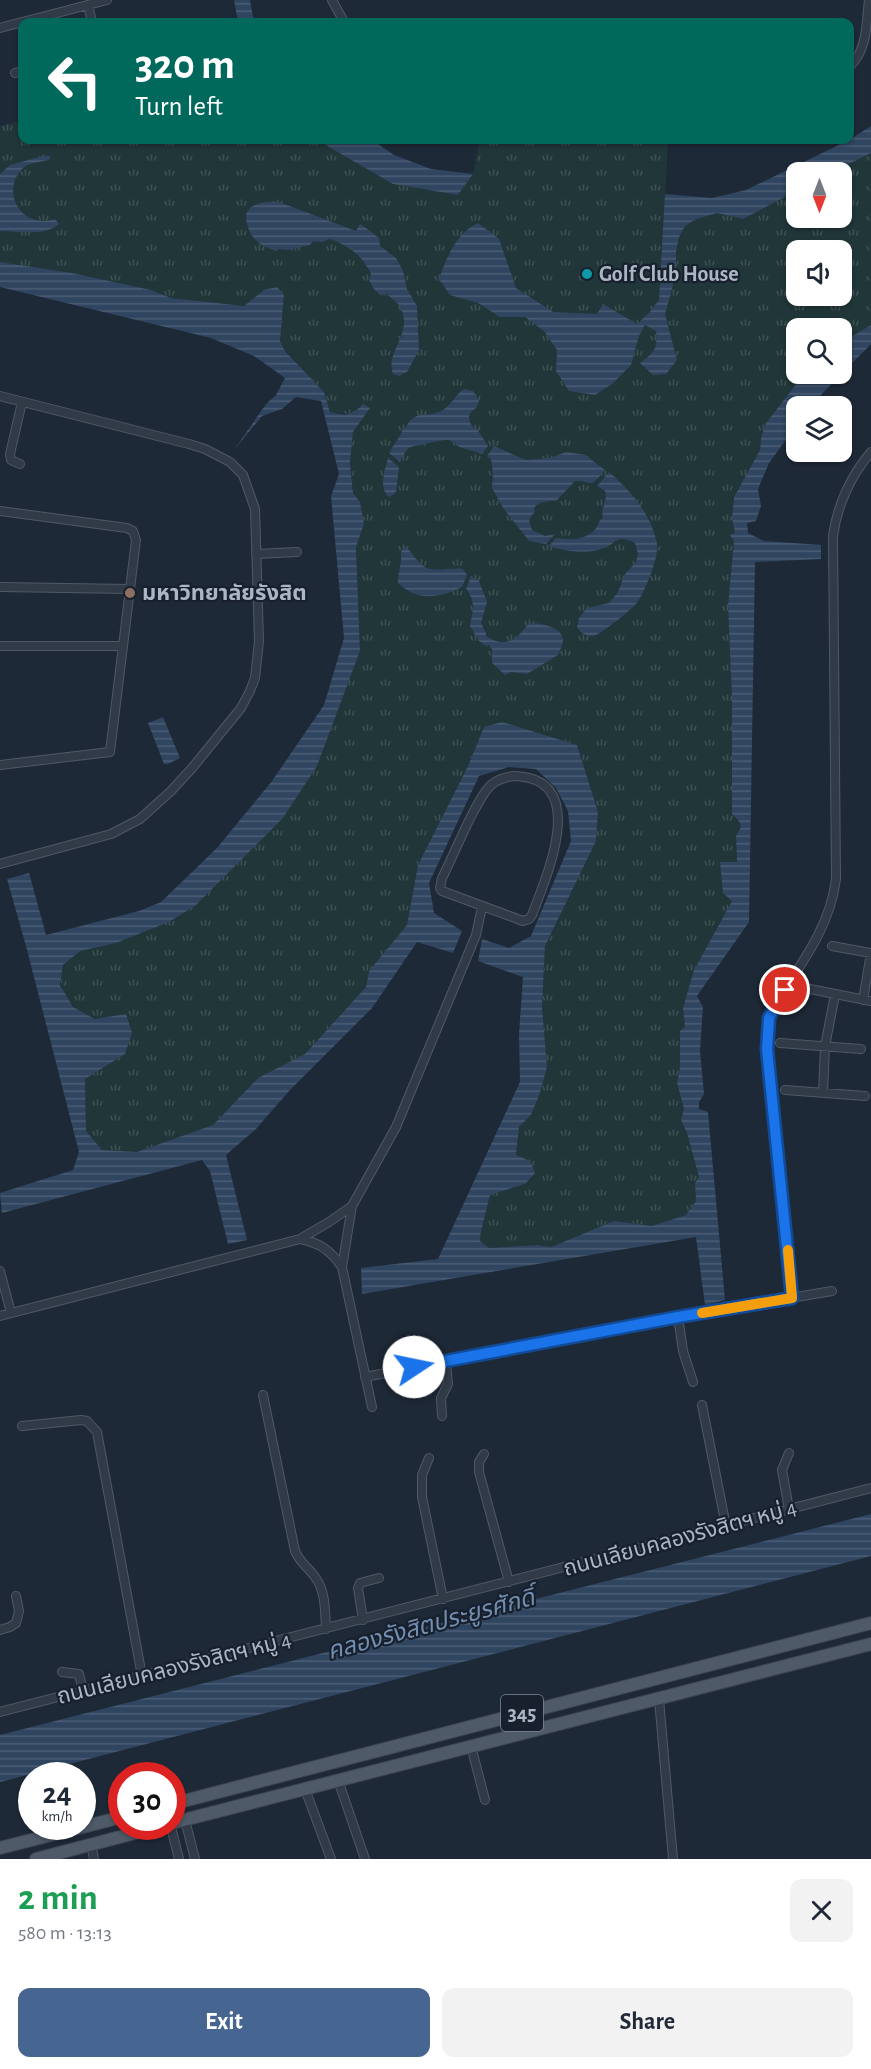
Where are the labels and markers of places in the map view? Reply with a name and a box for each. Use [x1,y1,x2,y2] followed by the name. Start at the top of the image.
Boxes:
[599,263,739,285] place label: Golf Club House
[580,267,594,281] marker: Golf Club House
[142,582,307,604] place label: มหาวิทยาลัยรังสิต
[123,586,137,600] marker: มหาวิทยาลัยรังสิต
[759,964,810,1015] pin

